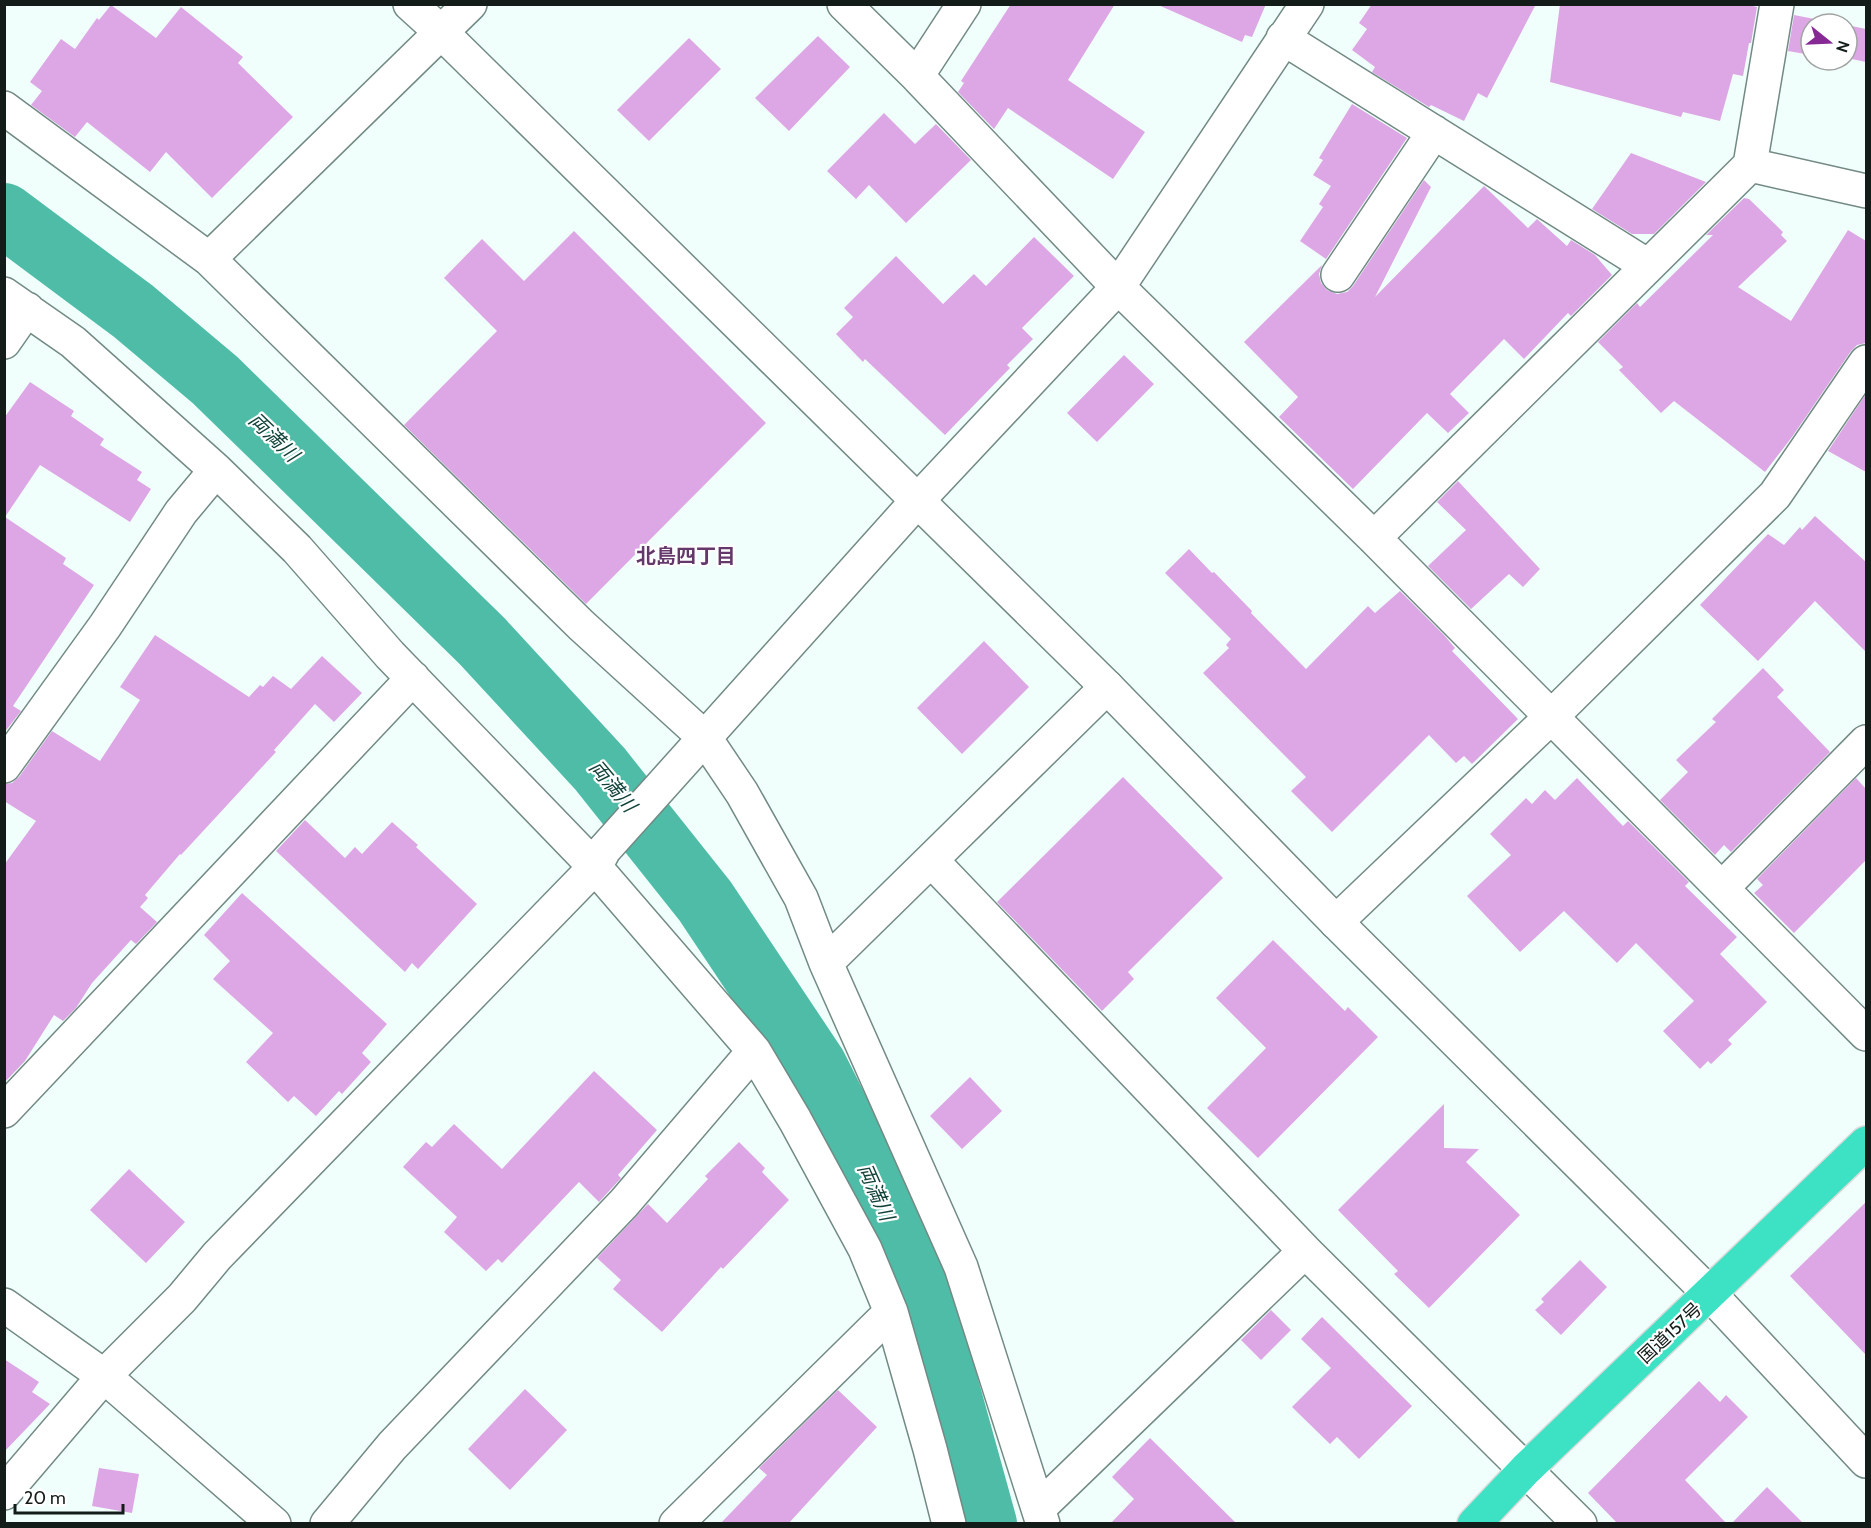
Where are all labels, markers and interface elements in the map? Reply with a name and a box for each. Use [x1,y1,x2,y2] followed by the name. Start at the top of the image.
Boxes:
[1799,12,1859,72] north arrow
[1832,38,1854,55] text: N
[244,408,305,468] water label: 両満川
[636,544,736,568] district label: 北島四丁目
[585,755,643,818] water label: 両満川
[853,1160,900,1226] water label: 両満川
[1634,1298,1706,1368] street label: 国道157号
[15,1477,123,1515] scale bar
[24,1487,66,1509] text: 20 m

